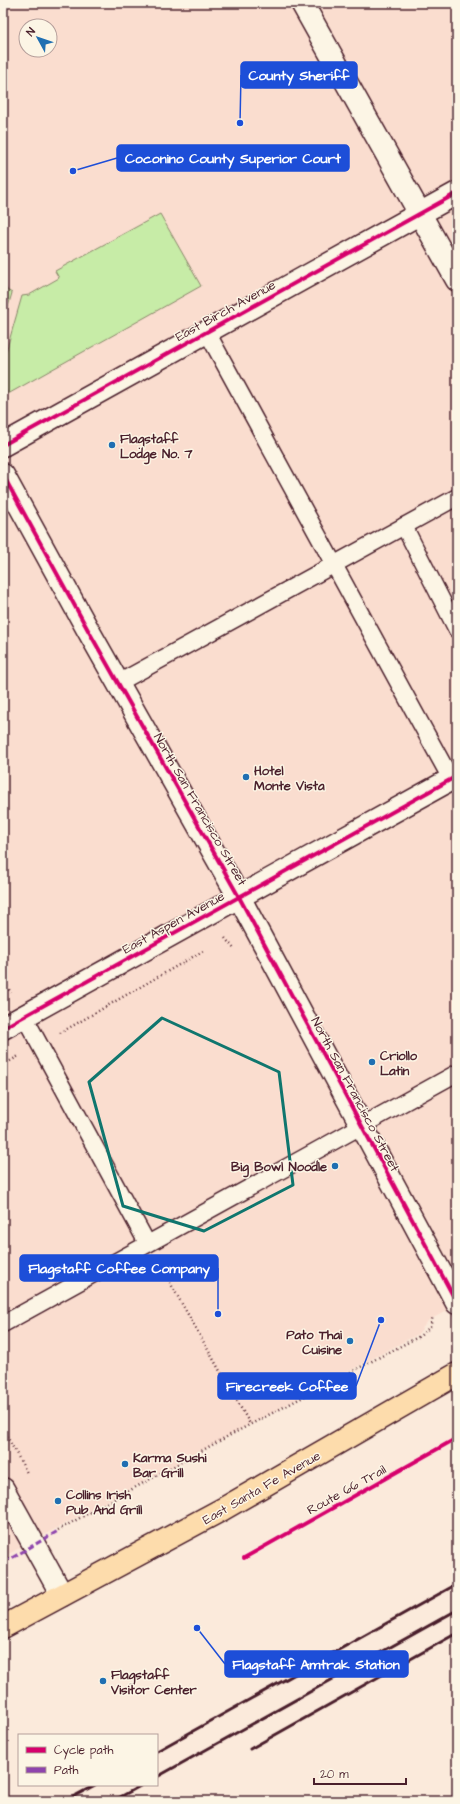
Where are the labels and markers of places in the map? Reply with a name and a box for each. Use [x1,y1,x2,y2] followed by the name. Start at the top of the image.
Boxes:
[241,62,357,88] callout: County Sheriff
[117,145,349,171] callout: Coconino County Superior Court
[120,430,193,465] place label: Flagstaff Lodge No. 7
[107,440,117,450] marker: Flagstaff Lodge No. 7
[254,762,325,795] place label: Hotel Monte Vista
[241,772,251,782] marker: Hotel Monte Vista
[380,1047,418,1080] place label: Criollo Latin
[367,1057,377,1067] marker: Criollo Latin
[231,1158,327,1178] place label: Big Bowl Noodle
[330,1161,340,1171] marker: Big Bowl Noodle
[20,1255,218,1281] callout: Flagstaff Coffee Company
[286,1326,343,1359] place label: Pato Thai Cuisine
[345,1336,355,1346] marker: Pato Thai Cuisine
[218,1373,356,1399] callout: Firecreek Coffee
[133,1449,208,1482] place label: Karma Sushi Bar Grill
[120,1459,130,1469] marker: Karma Sushi Bar Grill
[66,1486,142,1519] place label: Collins Irish Pub And Grill
[53,1496,63,1506] marker: Collins Irish Pub And Grill
[225,1651,408,1677] callout: Flagstaff Amtrak Station
[110,1666,198,1699] place label: Flagstaff Visitor Center
[98,1676,108,1686] marker: Flagstaff Visitor Center

